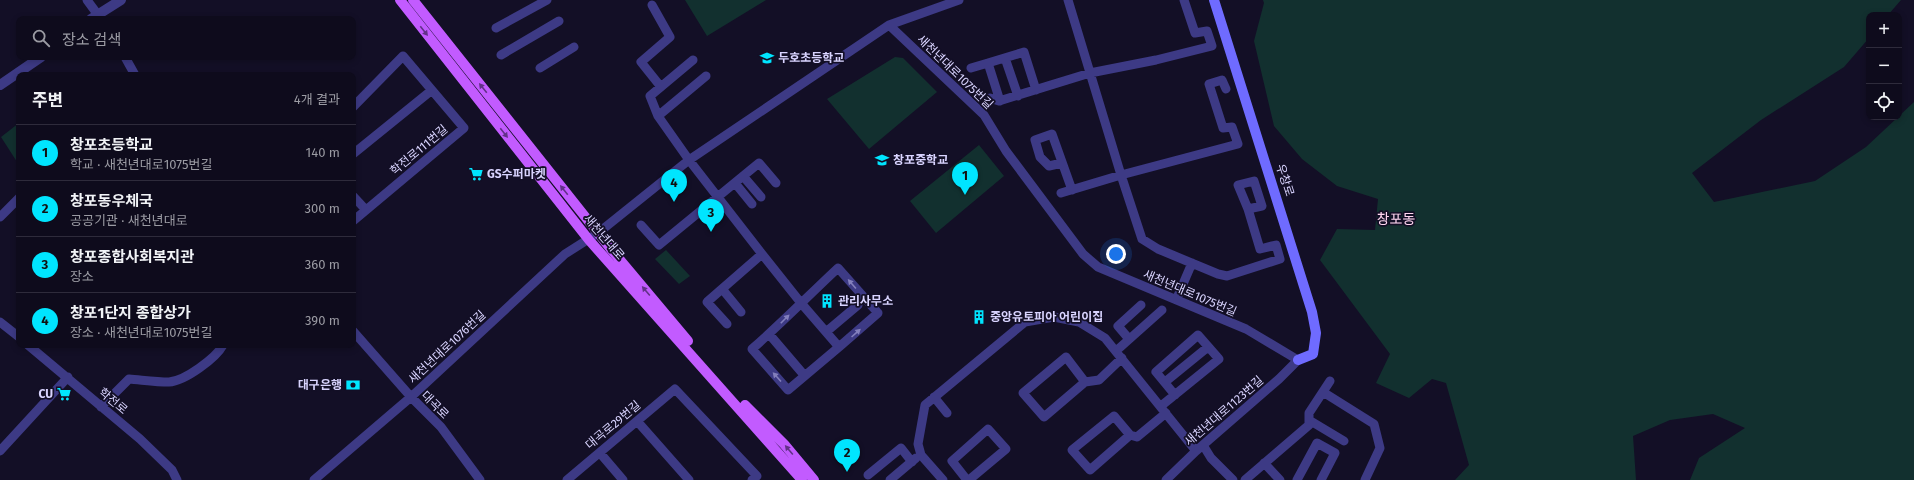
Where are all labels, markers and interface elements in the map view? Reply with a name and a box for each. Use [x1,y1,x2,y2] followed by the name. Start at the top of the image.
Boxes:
[1866,12,1902,120] map controls
[1866,12,1902,48] button: +
[16,16,356,60] search box
[419,25,428,36] one-way arrow
[30,27,52,49] icon: search
[62,31,121,49] text: 장소 검색
[914,32,996,112] street label: 새천년대로1075번길
[1866,48,1902,84] button: −
[759,50,775,66] school or university icon: 두호초등학교
[778,51,844,65] place label: 두호초등학교
[479,83,488,94] one-way arrow
[1866,84,1902,120] button: locate
[32,90,63,111] text: 주변
[294,92,340,107] text: 4개 결과
[388,122,450,178] street label: 학전로111번길
[500,127,509,138] one-way arrow
[70,136,153,154] text: 창포초등학교
[42,145,48,160] text: 1
[306,145,340,160] text: 140 m
[874,152,890,168] school or university icon: 창포중학교
[893,153,948,167] place label: 창포중학교
[70,157,212,172] text: 학교 · 새천년대로1075번길
[952,162,978,195] pin: 1
[1273,162,1297,198] street label: 우창로
[468,166,484,182] supermarket icon: GS수퍼마켓
[487,167,546,181] place label: GS수퍼마켓
[661,169,687,202] pin: 4
[560,185,569,196] one-way arrow
[70,192,153,210] text: 창포동우체국
[698,199,724,232] pin: 3
[42,201,48,216] text: 2
[304,201,340,216] text: 300 m
[1377,211,1415,228] district label: 창포동
[581,212,627,262] street label: 새천년대로
[70,213,188,228] text: 공공기관 · 새천년대로
[1106,244,1126,264] your location
[70,248,194,266] text: 창포종합사회복지관
[42,257,48,272] text: 3
[305,257,340,272] text: 360 m
[1141,267,1239,319] street label: 새천년대로1075번길
[70,269,94,284] text: 장소
[848,279,857,288] one-way arrow
[642,286,651,296] one-way arrow
[819,293,835,309] building icon: 관리사무소
[838,294,893,308] place label: 관리사무소
[70,304,191,322] text: 창포1단지 종합상가
[406,308,488,386] street label: 새천년대로1076번길
[971,309,987,325] building icon: 중앙유토피아 어린이집
[990,310,1103,324] place label: 중앙유토피아 어린이집
[41,313,49,328] text: 4
[305,313,340,328] text: 390 m
[780,314,790,324] one-way arrow
[70,325,212,340] text: 장소 · 새천년대로1075번길
[850,328,861,337] one-way arrow
[772,371,781,382] one-way arrow
[1182,373,1266,449] street label: 새천년대로1123번길
[345,377,361,393] bank icon: 대구은행
[298,378,342,392] place label: 대구은행
[96,385,130,417] street label: 학전로
[56,386,72,402] supermarket icon: CU
[38,387,53,401] place label: CU
[418,388,452,422] street label: 대곡로
[583,398,643,452] street label: 대곡로29번길
[834,439,860,472] pin: 2
[785,445,794,455] one-way arrow

